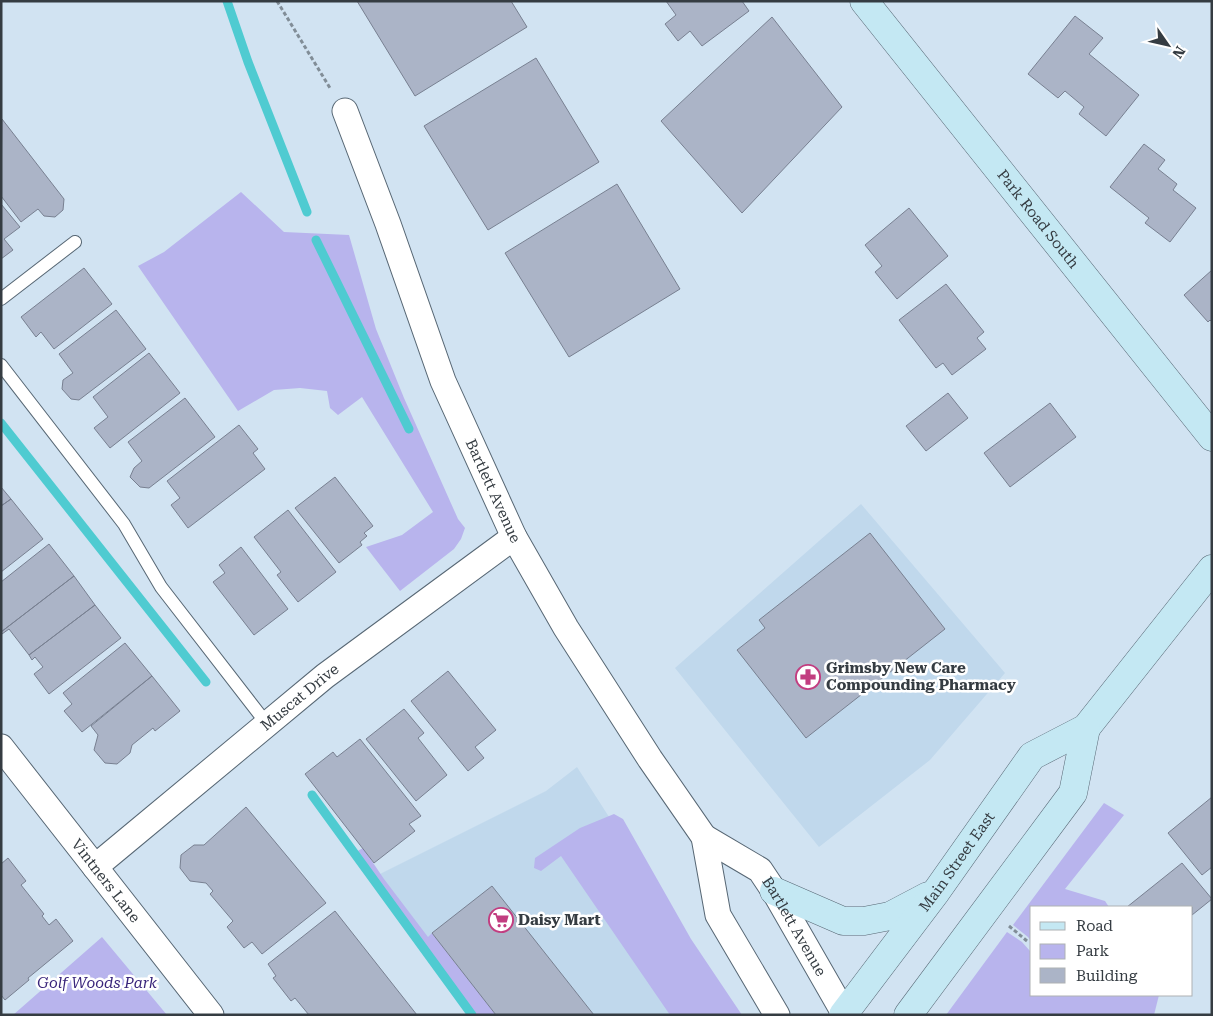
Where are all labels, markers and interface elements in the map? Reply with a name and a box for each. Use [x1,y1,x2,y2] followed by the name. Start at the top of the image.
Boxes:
[1143,20,1193,70] north arrow
[1169,43,1188,61] text: N
[993,166,1083,272] street label: Park Road South
[462,436,524,546] street label: Bartlett Avenue
[826,659,1016,694] place label: Grimsby New Care Compounding Pharmacy
[257,660,342,735] street label: Muscat Drive
[795,664,821,690] pharmacy icon: Grimsby New Care Compounding Pharmacy
[915,808,999,915] street label: Main Street East
[68,835,144,926] street label: Vintners Lane
[758,873,830,979] street label: Bartlett Avenue
[1030,906,1193,996] legend
[488,907,514,933] supermarket icon: Daisy Mart
[518,911,601,929] place label: Daisy Mart
[1076,917,1113,935] text: Road
[1076,942,1110,960] text: Park
[1076,967,1138,985] text: Building
[37,974,158,992] park label: Golf Woods Park

